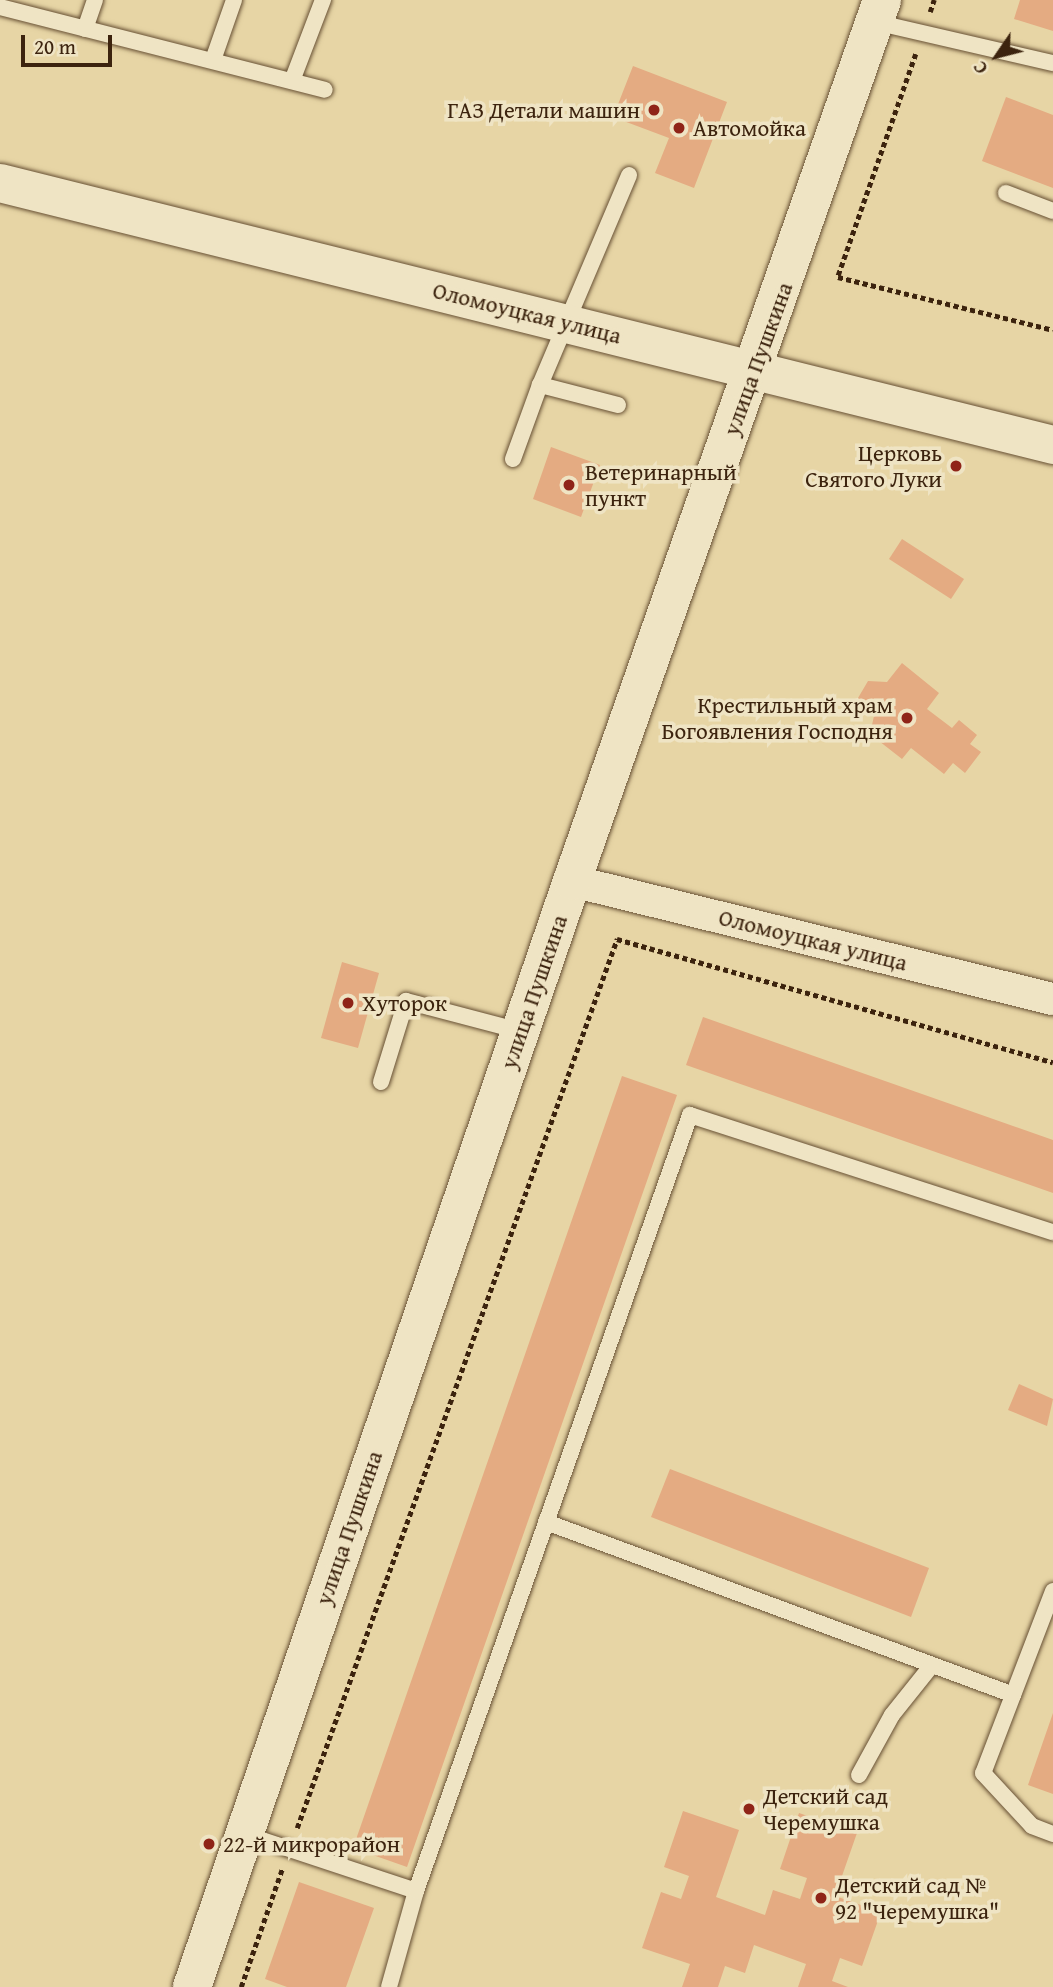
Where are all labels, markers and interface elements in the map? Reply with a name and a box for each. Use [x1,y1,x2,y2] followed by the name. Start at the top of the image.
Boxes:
[24,21,116,65] scale bar
[962,21,1032,91] north arrow
[34,31,76,62] text: 20 m
[965,56,994,80] text: С
[447,96,640,124] place label: ГАЗ Детали машин
[646,102,662,118] marker: ГАЗ Детали машин
[693,114,806,142] place label: Автомойка
[671,120,687,136] marker: Автомойка
[430,276,624,350] street label: Оломоуцкая улица
[717,279,799,439] street label: улица Пушкина
[805,439,942,493] place label: Церковь Святого Луки
[585,458,737,512] place label: Ветеринарный пункт
[948,458,964,474] marker: Церковь Святого Луки
[559,475,579,495] marker: Ветеринарный пункт
[661,691,893,745] place label: Крестильный храм Богоявления Господня
[899,710,915,726] marker: Крестильный храм Богоявления Господня
[716,903,910,977] street label: Оломоуцкая улица
[495,911,573,1073] street label: улица Пушкина
[362,989,447,1017] place label: Хуторок
[340,995,356,1011] marker: Хуторок
[310,1447,388,1609] street label: улица Пушкина
[763,1782,888,1836] place label: Детский сад Черемушка
[741,1801,757,1817] marker: Детский сад Черемушка
[223,1830,400,1858] place label: 22-й микрорайон
[201,1836,217,1852] marker: 22-й микрорайон
[835,1871,999,1925] place label: Детский сад № 92 "Черемушка"
[813,1890,829,1906] marker: Детский сад № 92 "Черемушка"

